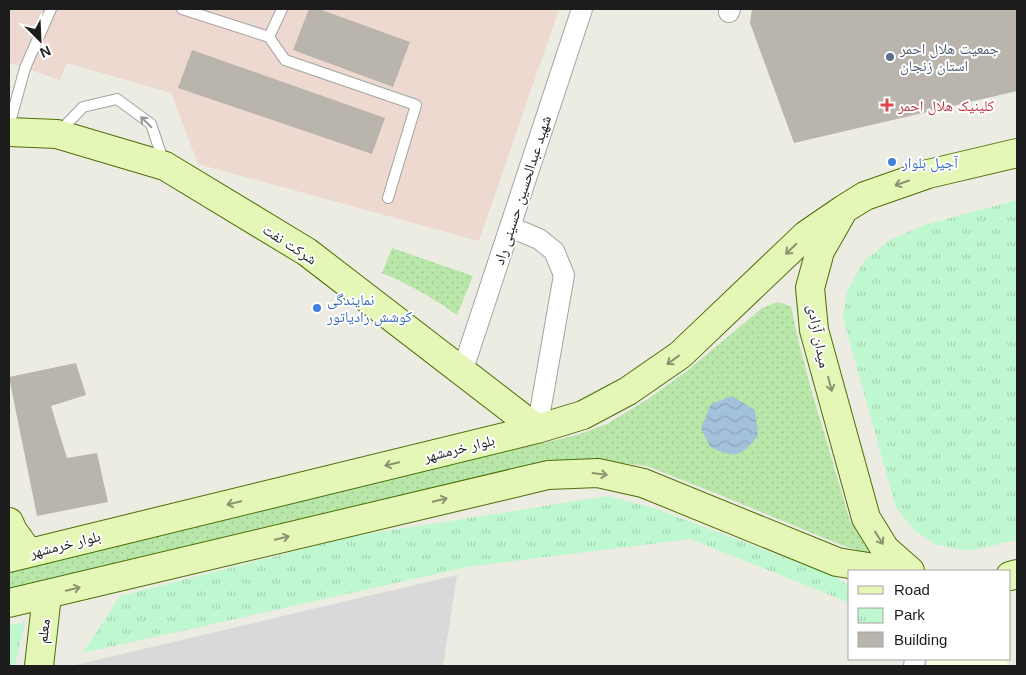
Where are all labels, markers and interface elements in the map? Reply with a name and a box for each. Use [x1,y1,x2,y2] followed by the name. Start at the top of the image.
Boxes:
[15,15,65,65] north arrow
[899,40,999,76] place label: جمعیت هلال احمر استان زنجان
[37,43,53,61] text: N
[884,51,896,63] marker: جمعیت هلال احمر استان زنجان
[897,97,994,116] place label: کلینیک هلال احمر
[880,98,894,112] marker: کلینیک هلال احمر
[490,113,556,267] street label: شهید عبدالحسین حسینی راد
[140,116,152,128] one-way arrow
[901,154,959,173] place label: آجیل بلوار
[886,156,898,168] marker: آجیل بلوار
[895,179,911,188] one-way arrow
[259,220,320,269] street label: شرکت نفت
[785,243,798,255] one-way arrow
[326,291,412,327] place label: نمایندگی کوشش رادیاتور
[311,302,323,314] marker: نمایندگی کوشش رادیاتور
[803,303,834,370] street label: میدان آزادی
[666,354,680,365] one-way arrow
[825,376,835,392] one-way arrow
[421,431,496,466] street label: بلوار خرمشهر
[385,460,401,470] one-way arrow
[591,470,607,480] one-way arrow
[432,495,448,504] one-way arrow
[227,499,243,508] one-way arrow
[27,527,102,562] street label: بلوار خرمشهر
[874,531,884,545] one-way arrow
[274,533,290,543] one-way arrow
[848,570,1011,660] legend
[894,581,930,598] text: Road
[65,584,81,593] one-way arrow
[894,606,925,623] text: Park
[33,618,55,645] street label: معلم
[894,631,947,648] text: Building

